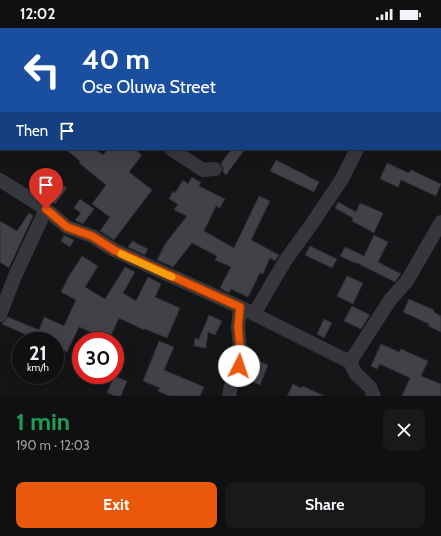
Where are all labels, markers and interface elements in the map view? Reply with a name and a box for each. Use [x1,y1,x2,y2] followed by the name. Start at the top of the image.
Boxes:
[20,5,55,23] text: 12:02
[82,42,150,76] text: 40 m
[16,44,68,96] icon: left
[82,76,216,98] text: Ose Oluwa Street
[56,120,78,142] icon: arrive
[16,122,48,140] text: Then
[29,168,63,209] pin
[35,174,57,196] icon: arrive
[72,332,124,384] speed limit sign: 30
[29,341,47,365] text: 21
[218,345,260,387] position arrow
[27,361,49,374] text: km/h
[16,407,70,436] text: 1 min
[383,409,425,451] button: close
[16,437,90,453] text: 190 m · 12:03
[16,482,217,528] button: Exit
[225,482,425,528] button: Share

